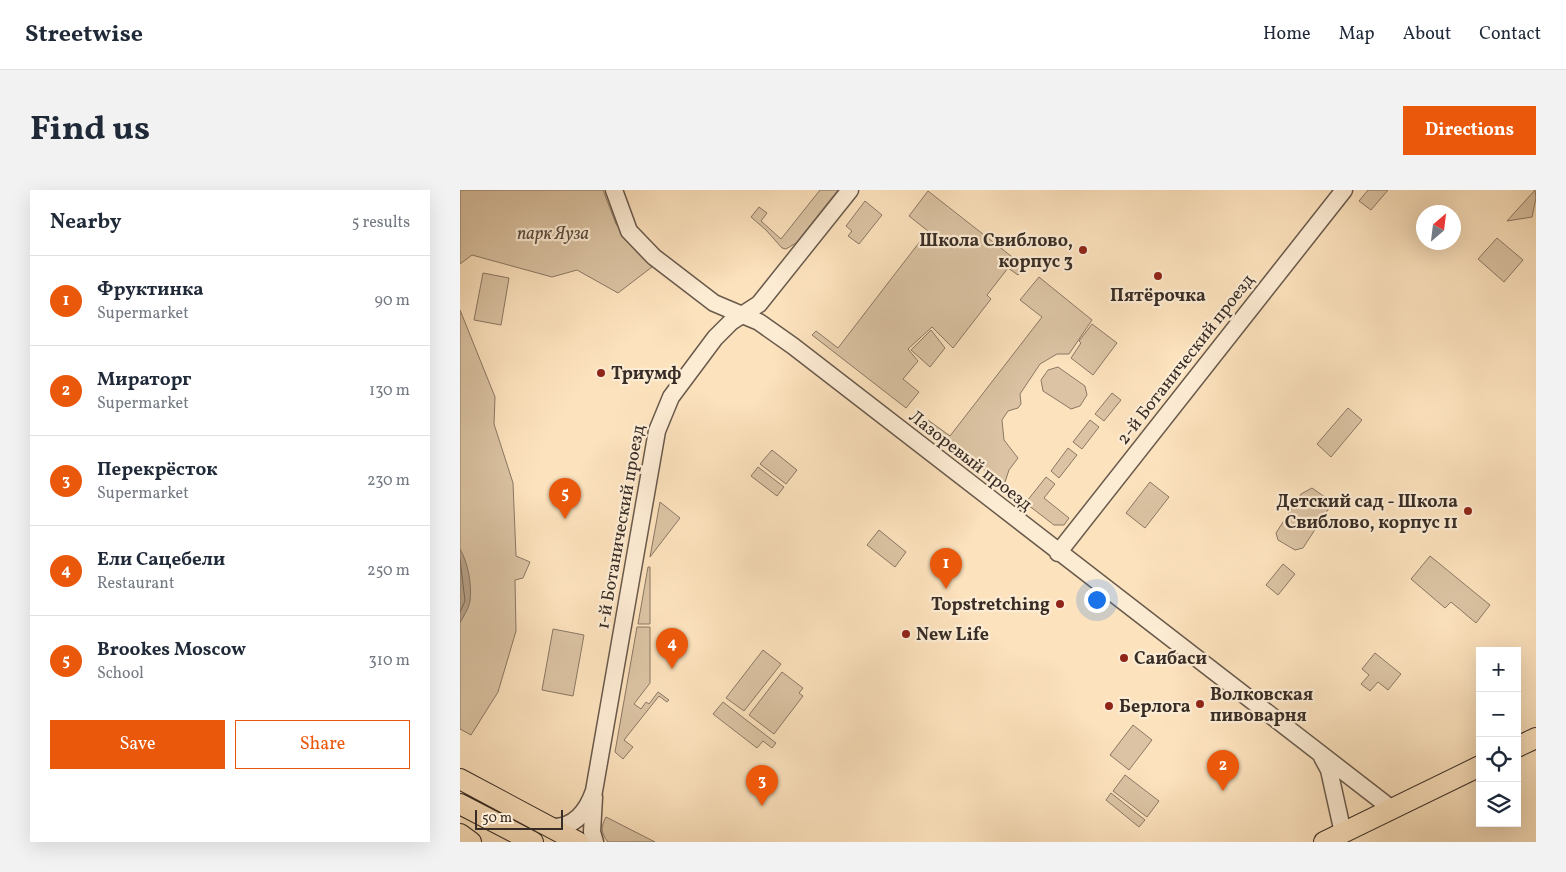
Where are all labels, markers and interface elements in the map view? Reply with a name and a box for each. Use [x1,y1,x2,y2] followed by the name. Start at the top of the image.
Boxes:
[25,18,143,52] text: Streetwise
[1263,22,1311,47] text: Home
[1339,22,1375,47] text: Map
[1403,22,1451,47] text: About
[1479,22,1541,47] text: Contact
[30,106,150,154] text: Find us
[1403,106,1536,155] button: Directions
[1416,205,1461,250] north arrow
[50,208,121,237] text: Nearby
[352,212,410,234] text: 5 results
[517,222,589,247] park label: парк Яуза
[919,229,1073,275] place label: Школа Свиблово, корпус 3
[1077,244,1089,256] marker: Школа Свиблово, корпус 3
[1112,269,1261,451] street label: 2-й Ботанический проезд
[1152,270,1164,282] marker: Пятёрочка
[97,277,204,303] text: Фруктинка
[1110,284,1206,309] place label: Пятёрочка
[63,290,69,312] text: 1
[374,290,410,312] text: 90 m
[97,303,189,325] text: Supermarket
[611,362,682,387] place label: Триумф
[97,367,192,393] text: Мираторг
[595,367,607,379] marker: Триумф
[62,380,70,402] text: 2
[369,380,410,402] text: 130 m
[97,393,189,415] text: Supermarket
[903,405,1037,517] street label: Лазоревый проезд
[591,423,652,631] street label: 1-й Ботанический проезд
[97,457,218,483] text: Перекрёсток
[62,470,70,492] text: 3
[367,470,410,492] text: 230 m
[549,478,581,519] pin: 5
[97,483,189,505] text: Supermarket
[1276,490,1458,536] place label: Детский сад - Школа Свиблово, корпус 11
[1462,505,1474,517] marker: Детский сад - Школа Свиблово, корпус 11
[97,547,225,573] text: Ели Сацебели
[930,548,962,589] pin: 1
[61,560,71,582] text: 4
[367,560,410,582] text: 250 m
[97,573,175,595] text: Restaurant
[1084,587,1110,613] your location
[931,593,1050,618] place label: Topstretching
[1054,598,1066,610] marker: Topstretching
[916,623,989,648] place label: New Life
[656,628,688,669] pin: 4
[900,628,912,640] marker: New Life
[97,637,246,663] text: Brookes Moscow
[1134,647,1207,672] place label: Саибаси
[1476,647,1521,827] map controls
[1476,647,1521,692] button: +
[62,650,70,672] text: 5
[369,650,410,672] text: 310 m
[1118,652,1130,664] marker: Саибаси
[97,663,144,685] text: School
[1210,683,1313,729] place label: Волковская пивоварня
[1476,692,1521,737] button: −
[1119,695,1191,720] place label: Берлога
[1194,698,1206,710] marker: Волковская пивоварня
[1103,700,1115,712] marker: Берлога
[50,720,225,769] button: Save
[235,720,410,769] button: Share
[1476,737,1521,782] button: locate
[1207,750,1239,791] pin: 2
[746,765,778,806] pin: 3
[1476,782,1521,827] button: layers
[475,807,562,830] scale bar
[482,809,512,828] text: 50 m

